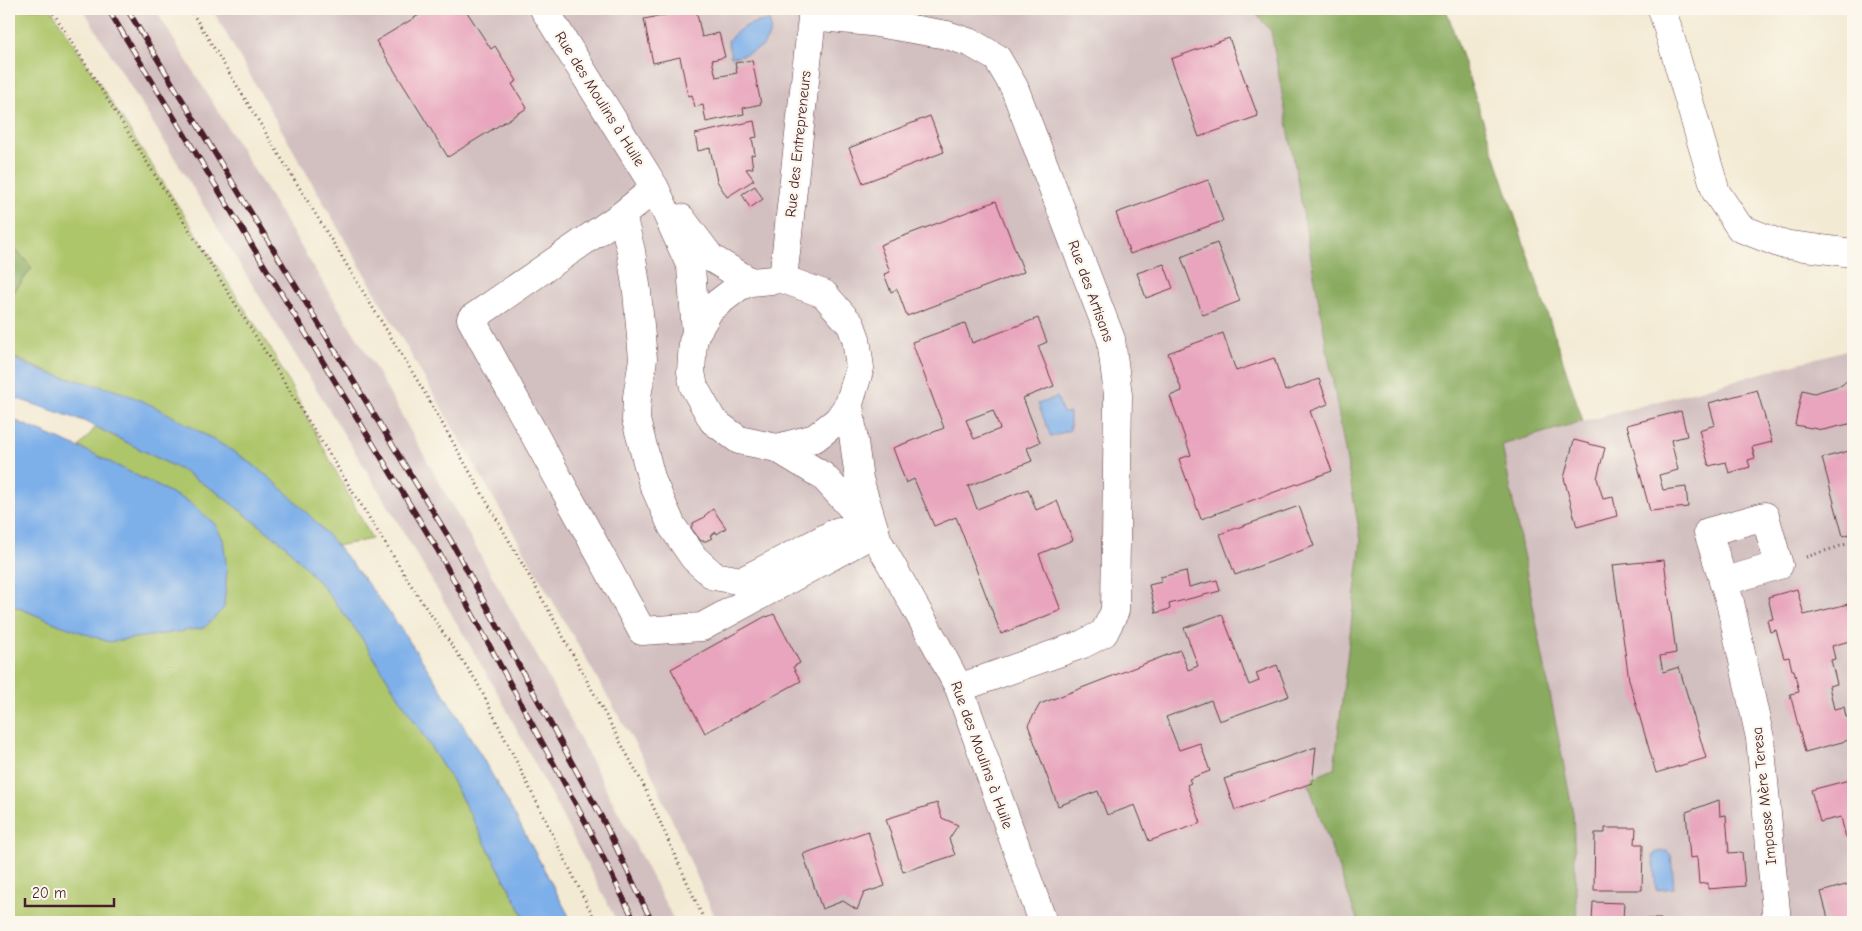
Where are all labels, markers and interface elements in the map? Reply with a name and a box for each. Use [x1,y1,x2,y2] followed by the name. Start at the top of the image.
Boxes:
[551,28,649,170] street label: Rue des Moulins à Huile
[781,70,815,218] street label: Rue des Entrepreneurs
[1064,238,1118,344] street label: Rue des Artisans
[947,679,1017,832] street label: Rue des Moulins à Huile
[1748,726,1780,866] street label: Impasse Mère Teresa
[25,876,114,908] scale bar
[32,884,66,902] text: 20 m

